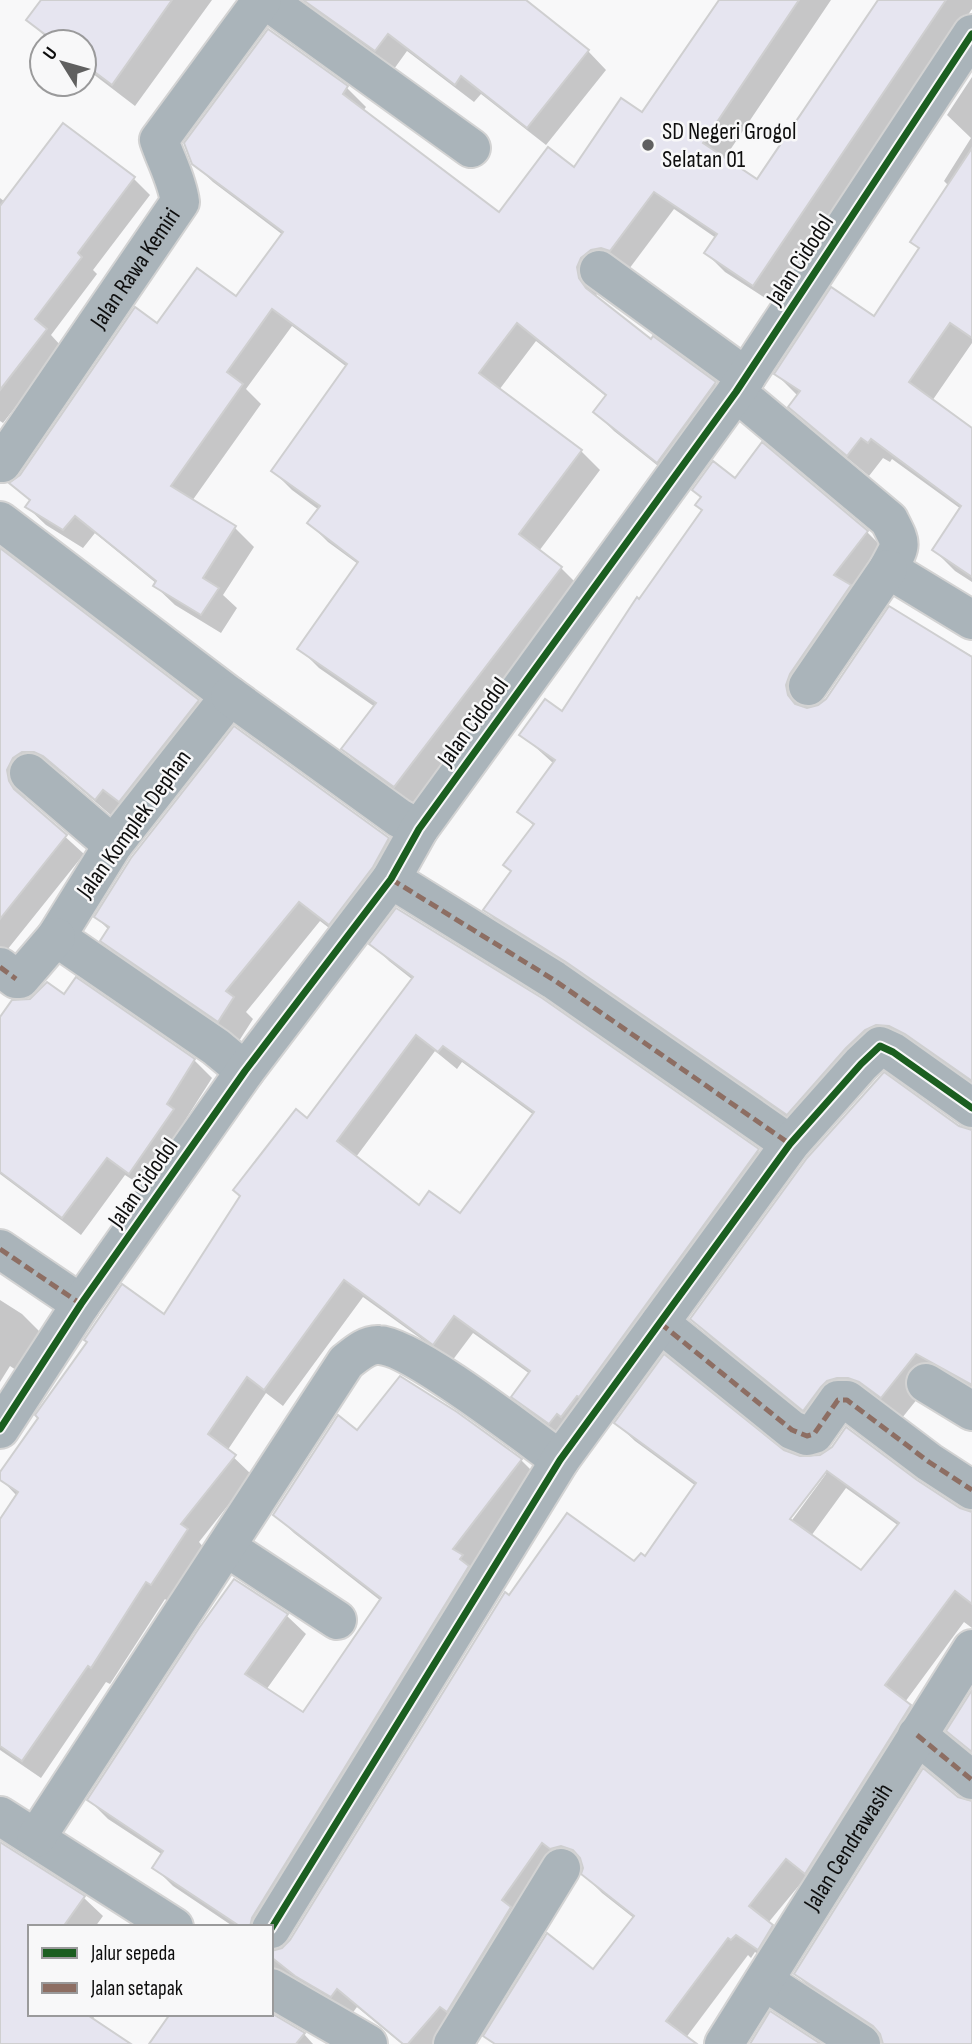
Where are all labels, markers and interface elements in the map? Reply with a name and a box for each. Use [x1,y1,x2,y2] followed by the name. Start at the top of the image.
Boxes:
[28,28,98,98] north arrow
[38,43,63,65] text: U
[662,117,796,174] place label: SD Negeri Grogol Selatan 01
[640,137,656,153] marker: SD Negeri Grogol Selatan 01
[83,202,186,335] street label: Jalan Rawa Kemiri
[759,209,840,312] street label: Jalan Cidodol
[431,672,515,773] street label: Jalan Cidodol
[70,744,197,905] street label: Jalan Komplek Dephan
[101,1133,184,1234] street label: Jalan Cidodol
[797,1778,899,1917] street label: Jalan Cendrawasih
[28,1925,273,2016] legend
[90,1941,175,1966] text: Jalur sepeda
[90,1976,183,2001] text: Jalan setapak

